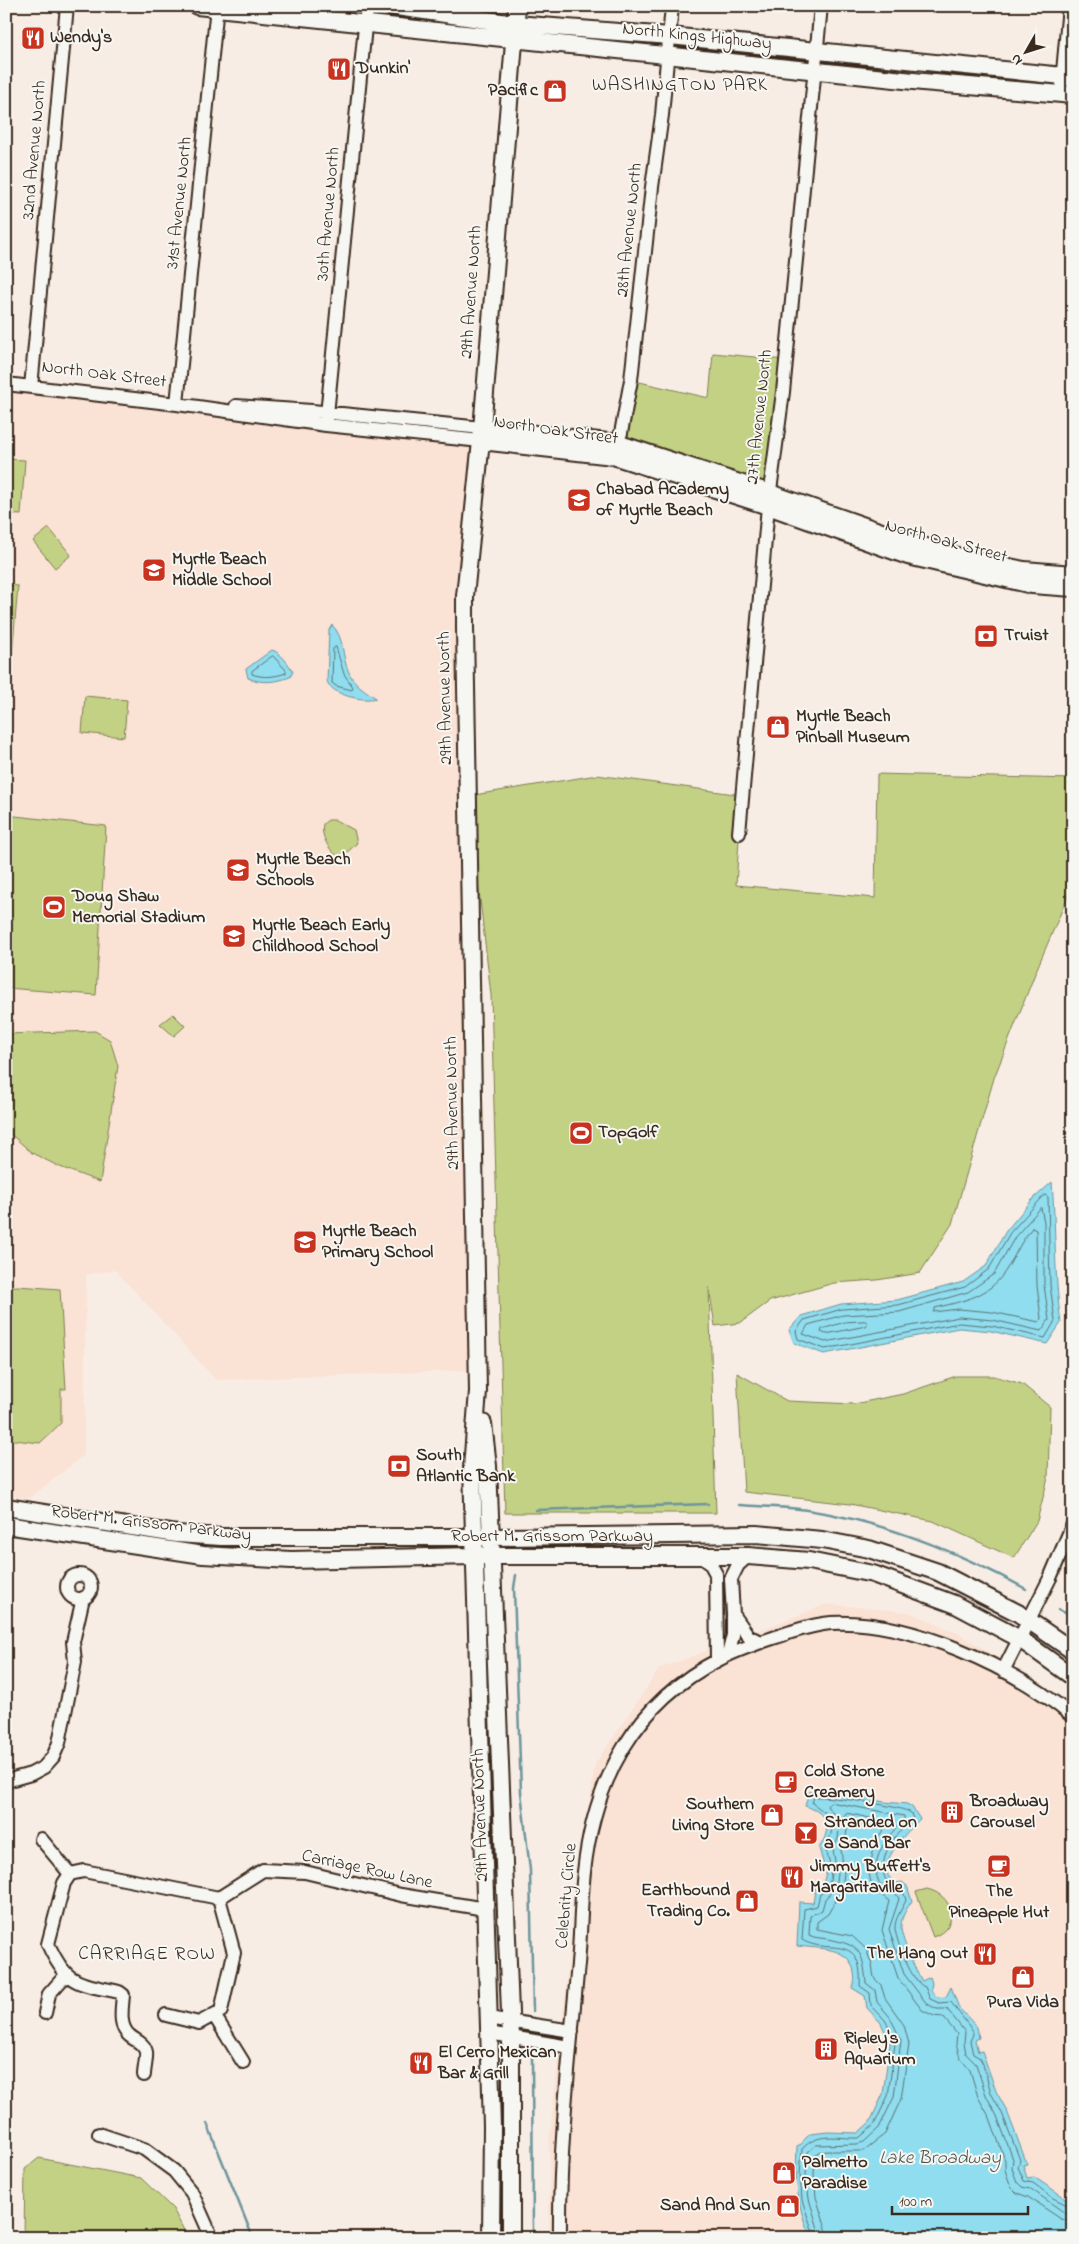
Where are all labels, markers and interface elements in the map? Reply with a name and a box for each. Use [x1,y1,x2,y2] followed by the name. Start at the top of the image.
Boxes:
[621,16,773,59] street label: North Kings Highway
[20,25,46,51] restaurant icon: Wendy's
[50,25,112,52] place label: Wendy's
[1002,28,1052,78] north arrow
[1006,49,1028,70] text: N
[326,56,352,82] restaurant icon: Dunkin'
[355,56,410,82] place label: Dunkin'
[592,72,768,99] district label: WASHINGTON PARK
[488,78,539,104] place label: Pacific
[542,78,568,104] shop icon: Pacific
[16,79,54,221] street label: 32nd Avenue North
[160,136,200,270] street label: 31st Avenue North
[310,146,348,282] street label: 30th Avenue North
[610,162,650,298] street label: 28th Avenue North
[454,225,490,359] street label: 29th Avenue North
[740,348,780,486] street label: 27th Avenue North
[40,354,168,396] street label: North Oak Street
[492,409,620,453] street label: North Oak Street
[596,477,729,525] place label: Chabad Academy of Myrtle Beach
[566,487,592,513] school or university icon: Chabad Academy of Myrtle Beach
[882,513,1010,571] street label: North Oak Street
[172,547,271,594] place label: Myrtle Beach Middle School
[141,557,167,583] school or university icon: Myrtle Beach Middle School
[973,623,999,649] bank icon: Truist
[1004,623,1050,649] place label: Truist
[432,631,460,765] street label: 29th Avenue North
[796,704,910,751] place label: Myrtle Beach Pinball Museum
[765,714,791,740] shop icon: Myrtle Beach Pinball Museum
[256,847,351,894] place label: Myrtle Beach Schools
[225,857,251,883] school or university icon: Myrtle Beach Schools
[71,884,205,931] place label: Doug Shaw Memorial Stadium
[41,894,67,920] sports icon: Doug Shaw Memorial Stadium
[252,913,390,960] place label: Myrtle Beach Early Childhood School
[221,923,247,949] school or university icon: Myrtle Beach Early Childhood School
[439,1036,467,1170] street label: 29th Avenue North
[568,1120,594,1146] sports icon: TopGolf
[598,1120,659,1146] place label: TopGolf
[322,1219,433,1267] place label: Myrtle Beach Primary School
[292,1229,318,1255] school or university icon: Myrtle Beach Primary School
[416,1443,516,1490] place label: South Atlantic Bank
[386,1453,412,1479] bank icon: South Atlantic Bank
[49,1499,253,1549] street label: Robert M. Grissom Parkway
[451,1524,653,1550] street label: Robert M. Grissom Parkway
[466,1748,496,1882] street label: 29th Avenue North
[804,1759,885,1807] place label: Cold Stone Creamery
[773,1769,799,1795] cafe icon: Cold Stone Creamery
[969,1789,1048,1836] place label: Broadway Carousel
[672,1792,755,1840] place label: Southern Living Store
[939,1799,965,1825] building icon: Broadway Carousel
[759,1802,785,1828] shop icon: Southern Living Store
[824,1810,917,1857] place label: Stranded on a Sand Bar
[793,1820,819,1846] bar icon: Stranded on a Sand Bar
[549,1841,585,1950] street label: Celebrity Circle
[299,1843,436,1898] street label: Carriage Row Lane
[986,1853,1012,1879] cafe icon: The Pineapple Hut
[810,1854,931,1902] place label: Jimmy Buffett's Margaritaville
[779,1864,805,1890] restaurant icon: Jimmy Buffett's Margaritaville
[641,1878,731,1926] place label: Earthbound Trading Co.
[949,1879,1050,1926] place label: The Pineapple Hut
[734,1888,760,1914] shop icon: Earthbound Trading Co.
[78,1941,216,1968] district label: CARRIAGE ROW
[867,1941,969,1968] place label: The Hang Out
[972,1941,998,1967] restaurant icon: The Hang Out
[1010,1964,1036,1990] shop icon: Pura Vida
[987,1990,1059,2016] place label: Pura Vida
[844,2026,916,2073] place label: Ripley's Aquarium
[813,2036,839,2062] building icon: Ripley's Aquarium
[437,2040,556,2087] place label: El Cerro Mexican Bar & Grill
[408,2050,434,2076] restaurant icon: El Cerro Mexican Bar & Grill
[879,2145,1001,2172] water label: Lake Broadway
[802,2150,868,2197] place label: Palmetto Paradise
[771,2160,797,2186] shop icon: Palmetto Paradise
[892,2184,1028,2216] scale bar
[899,2191,932,2213] text: 100 m
[660,2193,770,2219] place label: Sand And Sun
[775,2193,801,2219] shop icon: Sand And Sun

